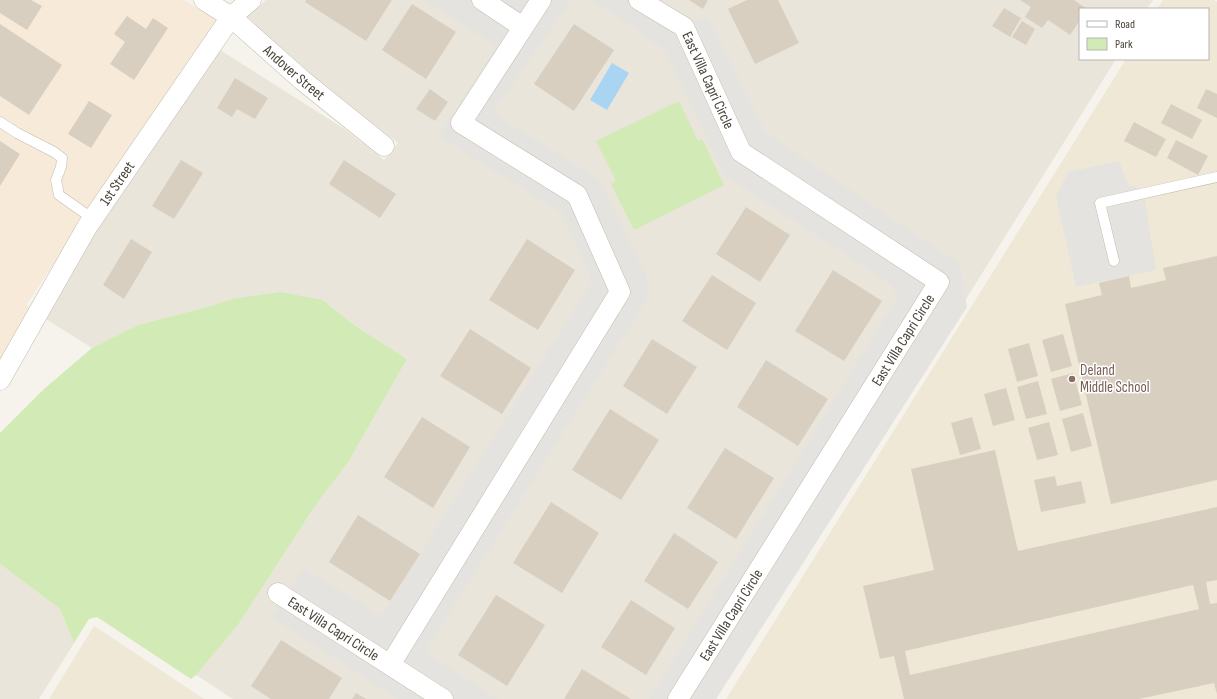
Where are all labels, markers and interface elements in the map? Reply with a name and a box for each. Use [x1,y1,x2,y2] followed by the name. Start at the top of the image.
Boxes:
[1079,8,1209,60] legend
[1115,17,1135,32] text: Road
[677,29,738,132] street label: East Villa Capri Circle
[1115,37,1133,52] text: Park
[258,40,329,105] street label: Andover Street
[96,158,139,209] street label: 1st Street
[868,291,939,390] street label: East Villa Capri Circle
[1080,361,1150,397] place label: Deland Middle School
[1067,374,1077,384] marker: Deland Middle School
[696,566,767,665] street label: East Villa Capri Circle
[284,593,383,665] street label: East Villa Capri Circle

